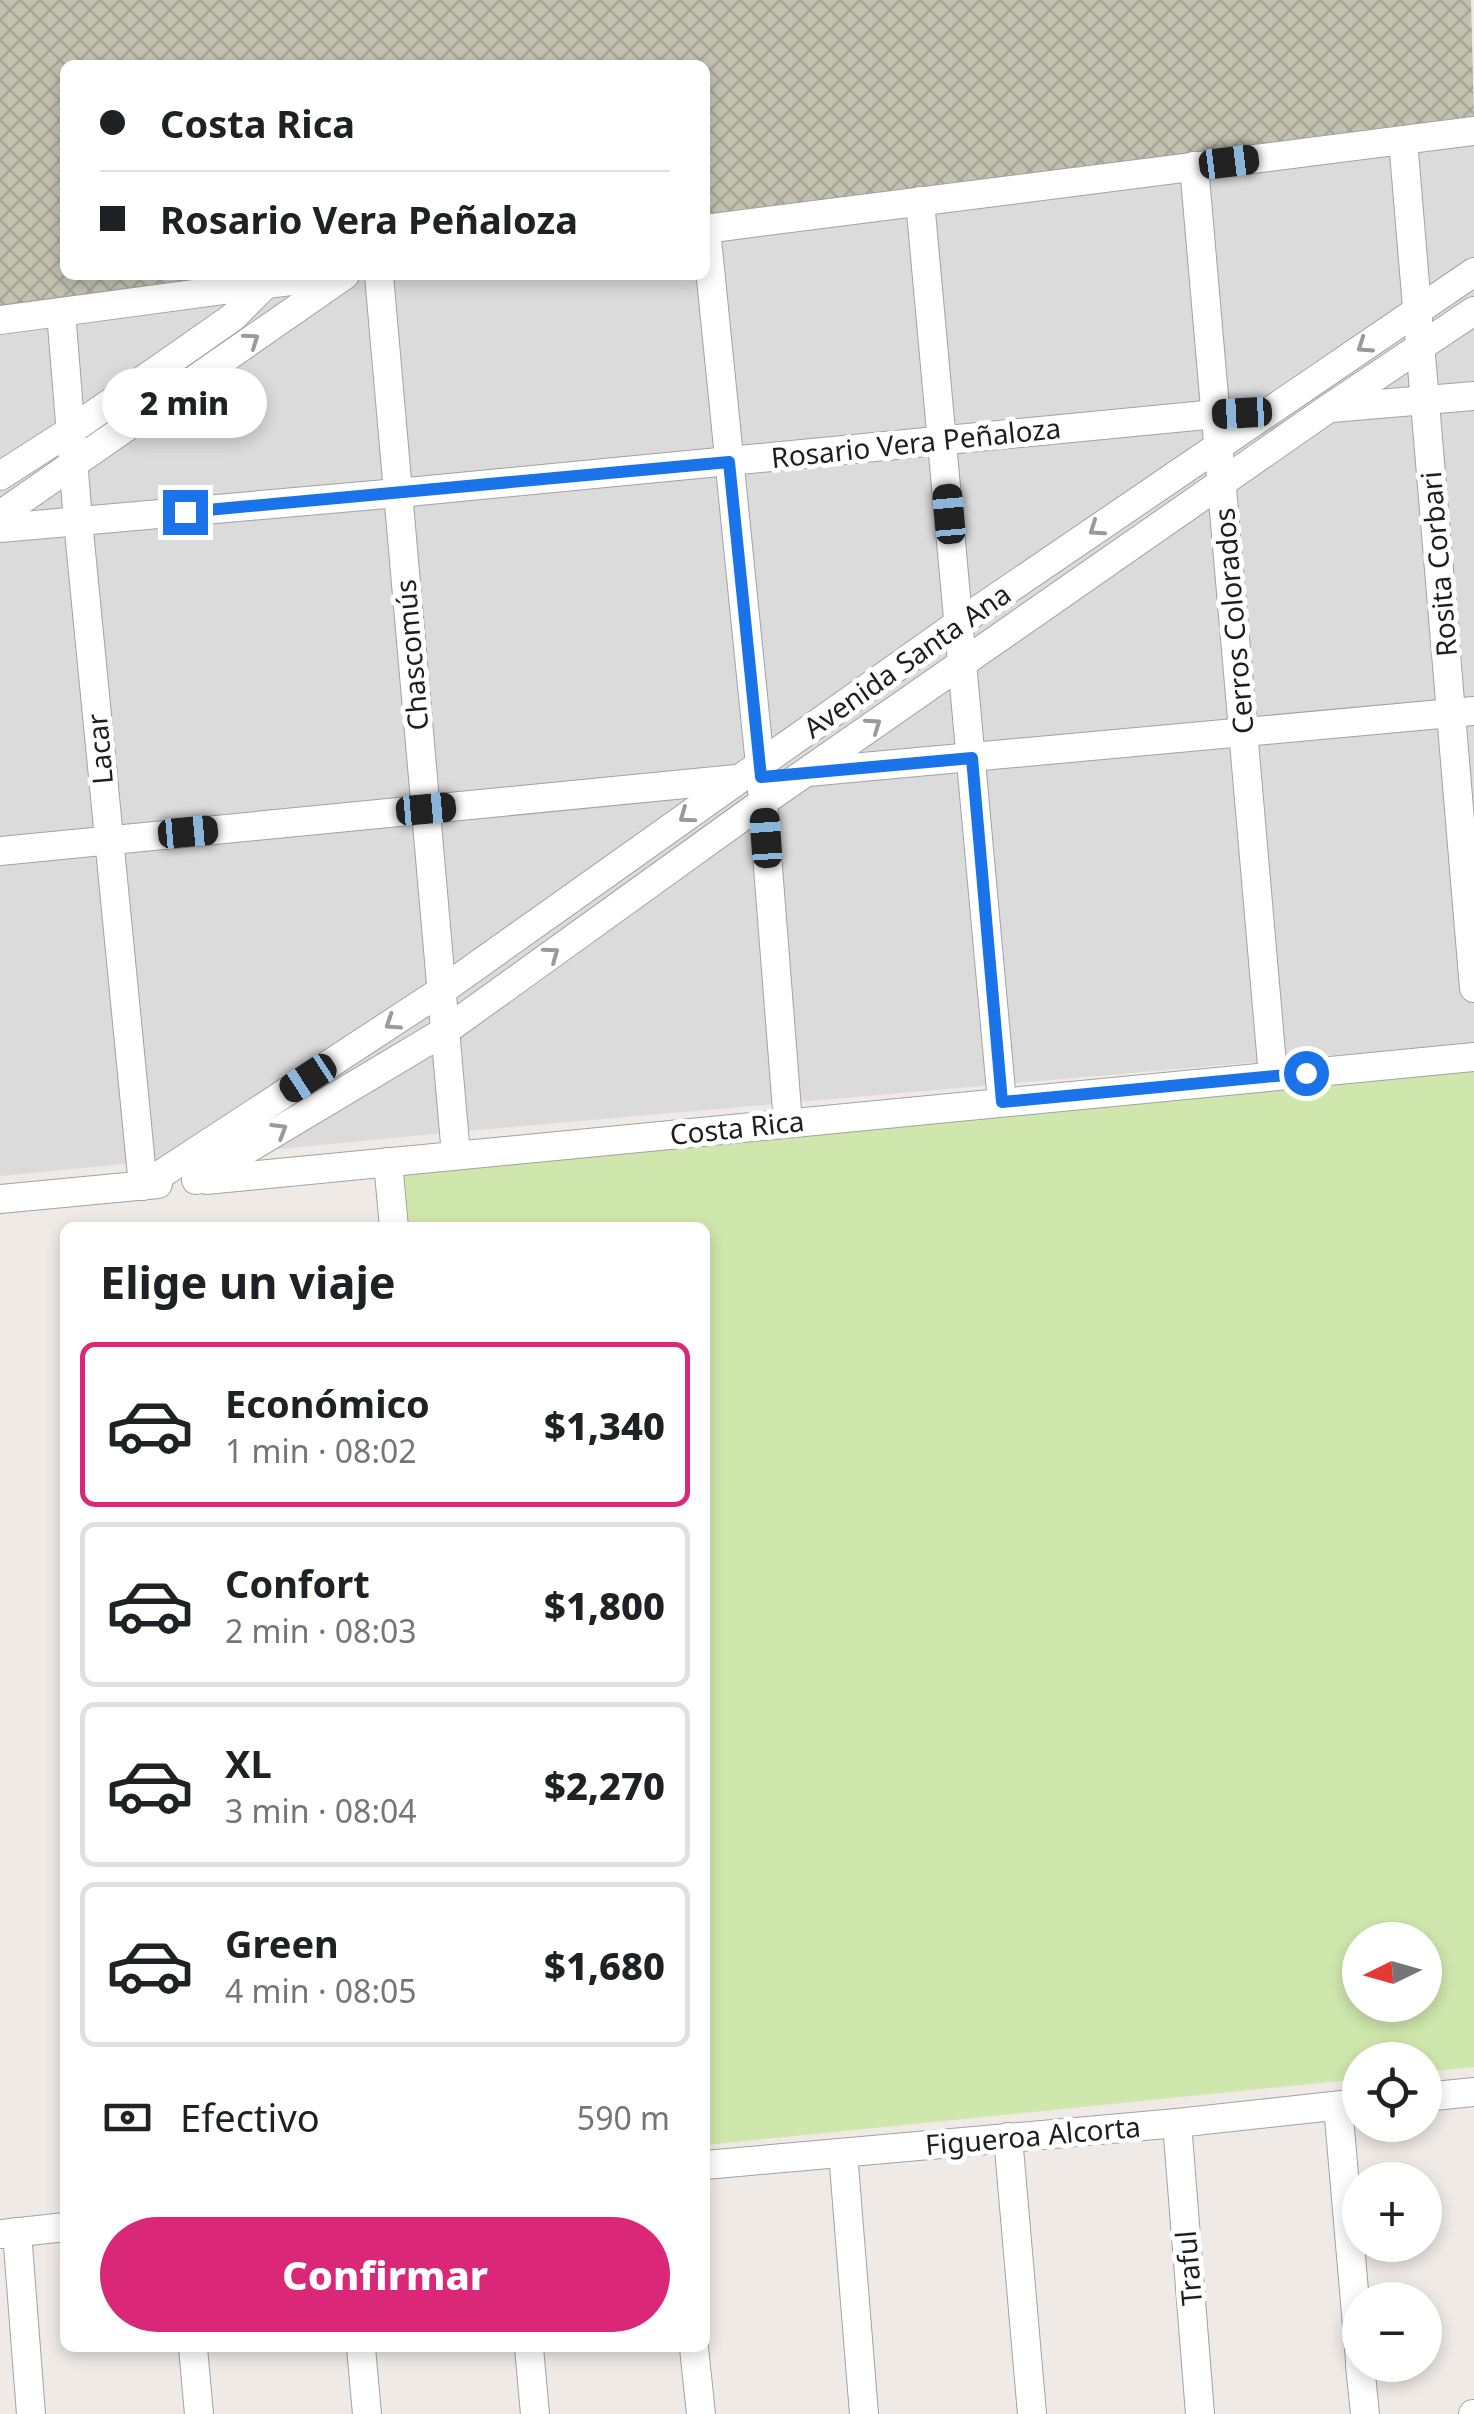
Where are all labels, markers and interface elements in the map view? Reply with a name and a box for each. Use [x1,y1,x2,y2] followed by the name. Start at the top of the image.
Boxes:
[160,97,355,149] text: Costa Rica
[1197,143,1261,181] car
[160,193,578,245] text: Rosario Vera Peñaloza
[241,334,260,352] one-way arrow
[1357,334,1375,352] one-way arrow
[102,367,268,437] callout: 2 min
[140,381,229,424] text: 2 min
[1211,396,1273,430] car
[769,408,1063,476] street label: Rosario Vera Peñaloza
[1411,470,1465,658] street label: Rosita Corbari
[931,483,967,545] car
[163,490,208,535] route end
[1204,506,1262,736] street label: Cerros Colorados
[1088,517,1107,535] one-way arrow
[795,574,1018,746] street label: Avenida Santa Ana
[385,578,437,732] street label: Chascomús
[77,712,121,786] street label: Lacar
[863,719,882,737] one-way arrow
[395,791,457,827] car
[679,804,698,822] one-way arrow
[749,807,783,869] car
[157,814,219,850] car
[541,948,560,966] one-way arrow
[385,1011,403,1030] one-way arrow
[275,1049,341,1107] car
[1284,1051,1329,1096] route start
[668,1101,806,1153] street label: Costa Rica
[269,1123,287,1142] one-way arrow
[100,1251,396,1312] text: Elige un viaje
[225,1377,430,1429] text: Económico
[105,1380,195,1470] icon: car
[544,1399,665,1451] text: $1,340
[225,1429,417,1472] text: 1 min · 08:02
[225,1557,370,1609] text: Confort
[105,1560,195,1650] icon: car
[544,1579,665,1631] text: $1,800
[225,1609,417,1652] text: 2 min · 08:03
[225,1737,272,1789] text: XL
[105,1740,195,1830] icon: car
[544,1759,665,1811] text: $2,270
[225,1789,417,1832] text: 3 min · 08:04
[225,1917,339,1969] text: Green
[105,1920,195,2010] icon: car
[1342,1922,1442,2022] north arrow
[1342,1922,1442,2382] map controls
[544,1939,665,1991] text: $1,680
[225,1969,417,2012] text: 4 min · 08:05
[1342,2042,1442,2142] button: locate
[100,2090,155,2145] icon: cash
[180,2091,320,2143] text: Efectivo
[577,2096,670,2139] text: 590 m
[924,2107,1142,2163] street label: Figueroa Alcorta
[1342,2162,1442,2262] button: +
[100,2217,670,2332] button: Confirmar
[1166,2229,1210,2307] street label: Traful
[1342,2282,1442,2382] button: −

